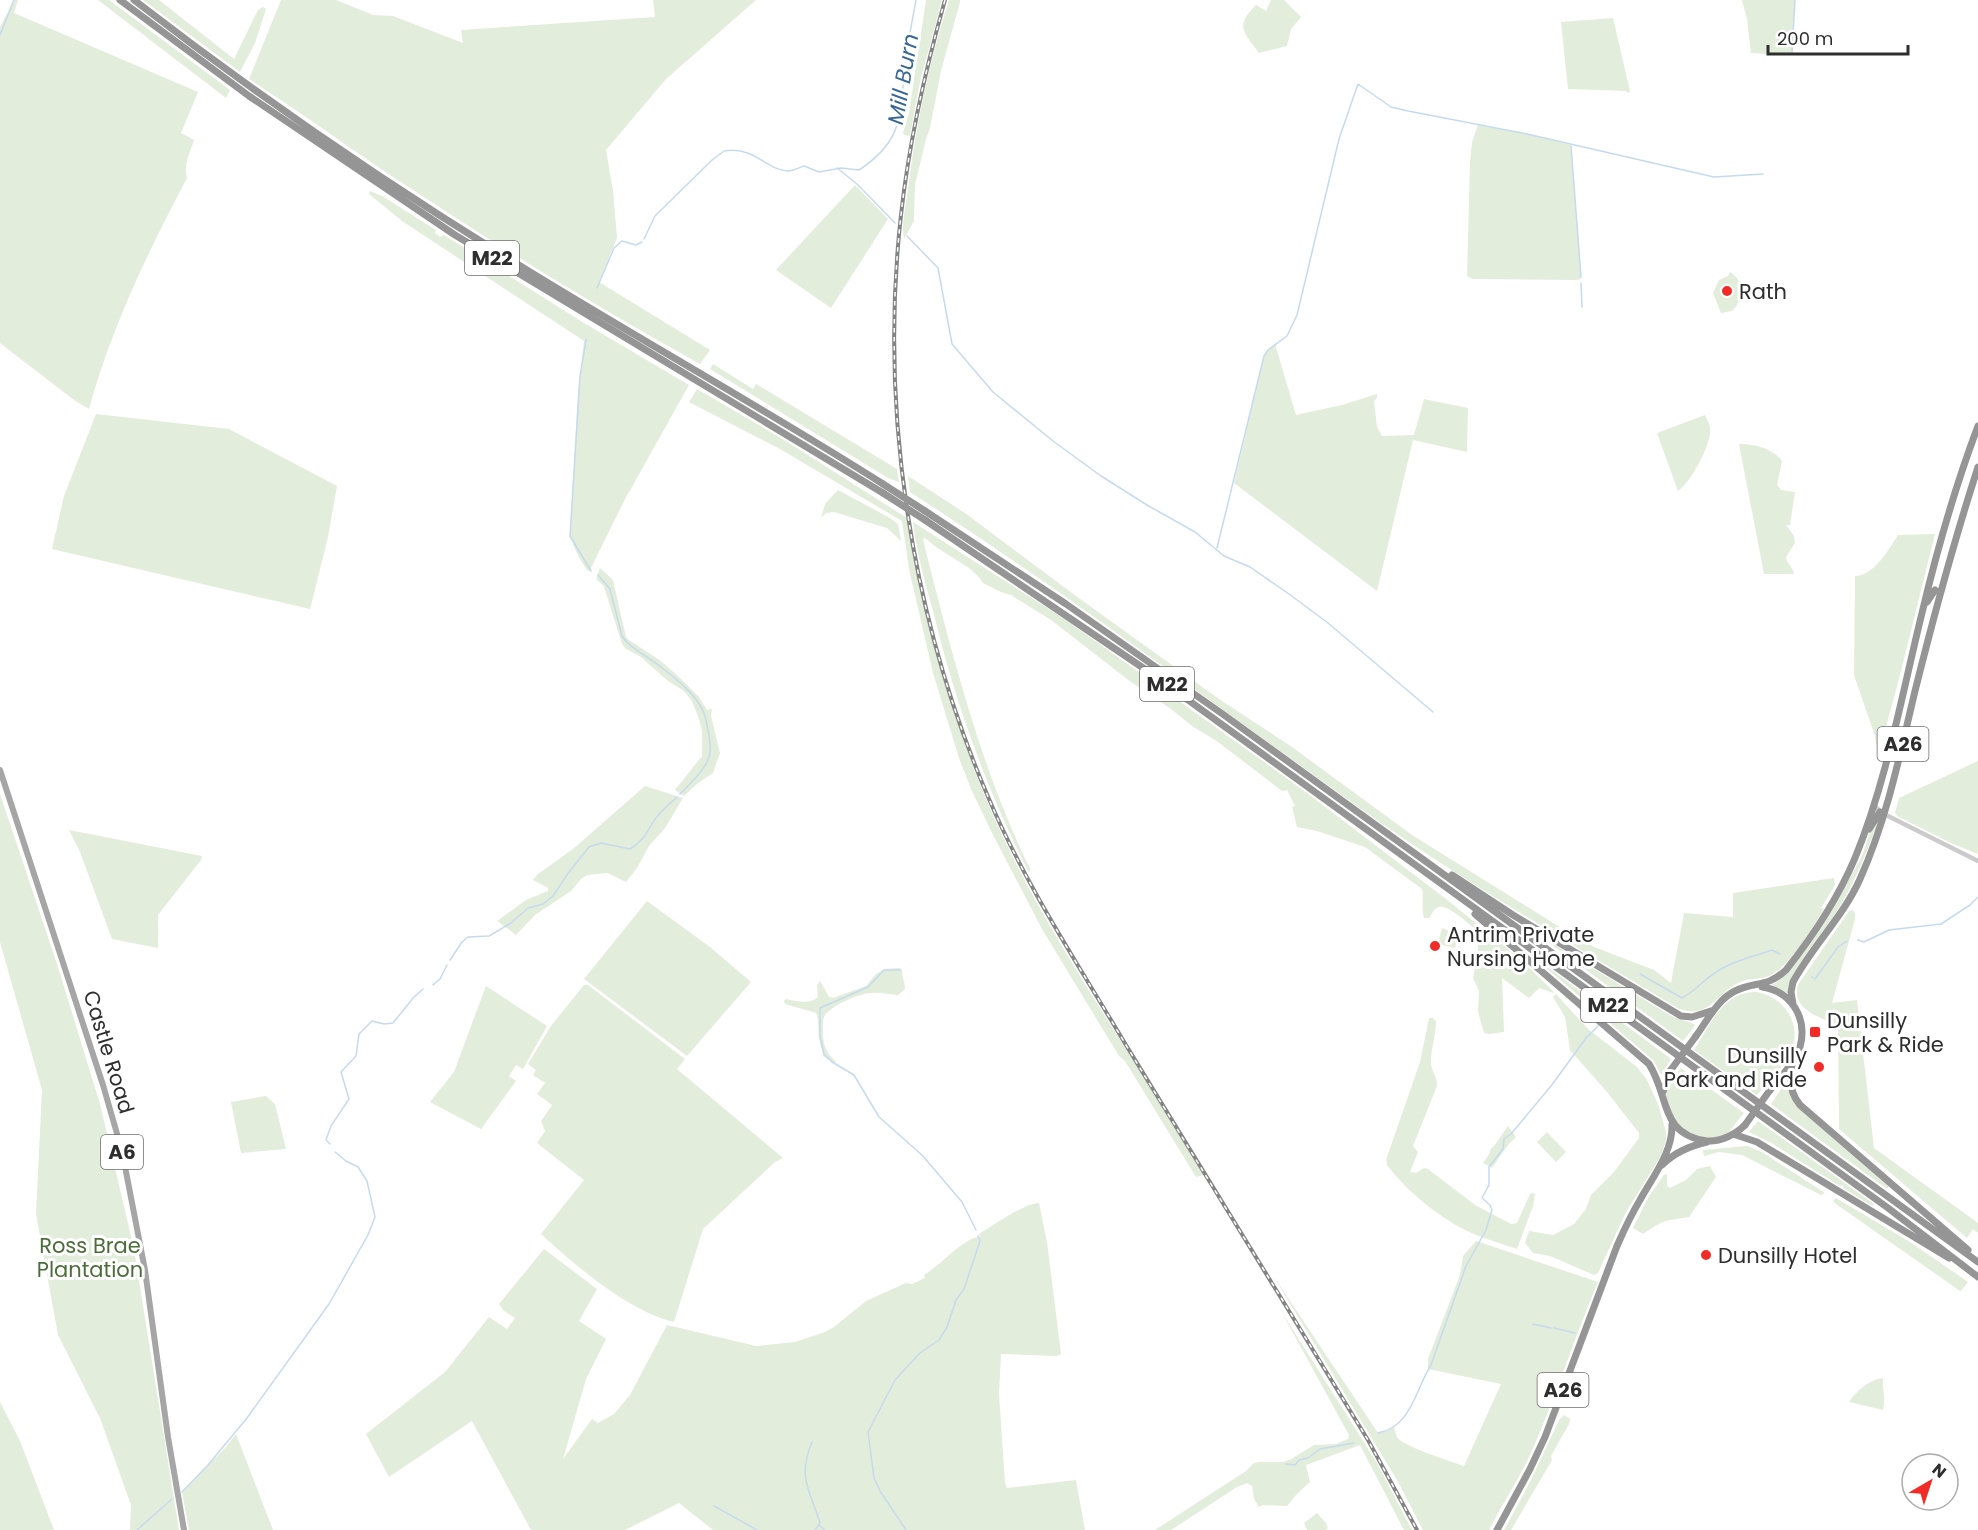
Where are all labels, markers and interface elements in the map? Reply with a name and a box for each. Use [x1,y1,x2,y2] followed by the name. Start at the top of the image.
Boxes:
[1768,18,1908,56] scale bar
[1777,26,1833,51] text: 200 m
[880,31,926,127] water label: Mill Burn
[465,241,519,275] road number: M22
[1739,277,1787,306] place label: Rath
[1720,284,1734,298] marker: Rath
[1140,667,1194,701] road number: M22
[1878,727,1928,761] road number: A26
[1447,920,1595,973] place label: Antrim Private Nursing Home
[1428,939,1442,953] marker: Antrim Private Nursing Home
[77,987,141,1117] street label: Castle Road
[1581,988,1635,1022] road number: M22
[1827,1006,1944,1059] place label: Dunsilly Park & Ride
[1808,1025,1822,1039] marker: Dunsilly Park & Ride
[1664,1041,1807,1094] place label: Dunsilly Park and Ride
[1812,1060,1826,1074] marker: Dunsilly Park and Ride
[101,1135,143,1169] road number: A6
[37,1231,143,1284] park label: Ross Brae Plantation
[1718,1241,1857,1270] place label: Dunsilly Hotel
[1699,1248,1713,1262] marker: Dunsilly Hotel
[1538,1373,1588,1407] road number: A26
[1900,1452,1960,1512] north arrow
[1927,1458,1951,1483] text: N

